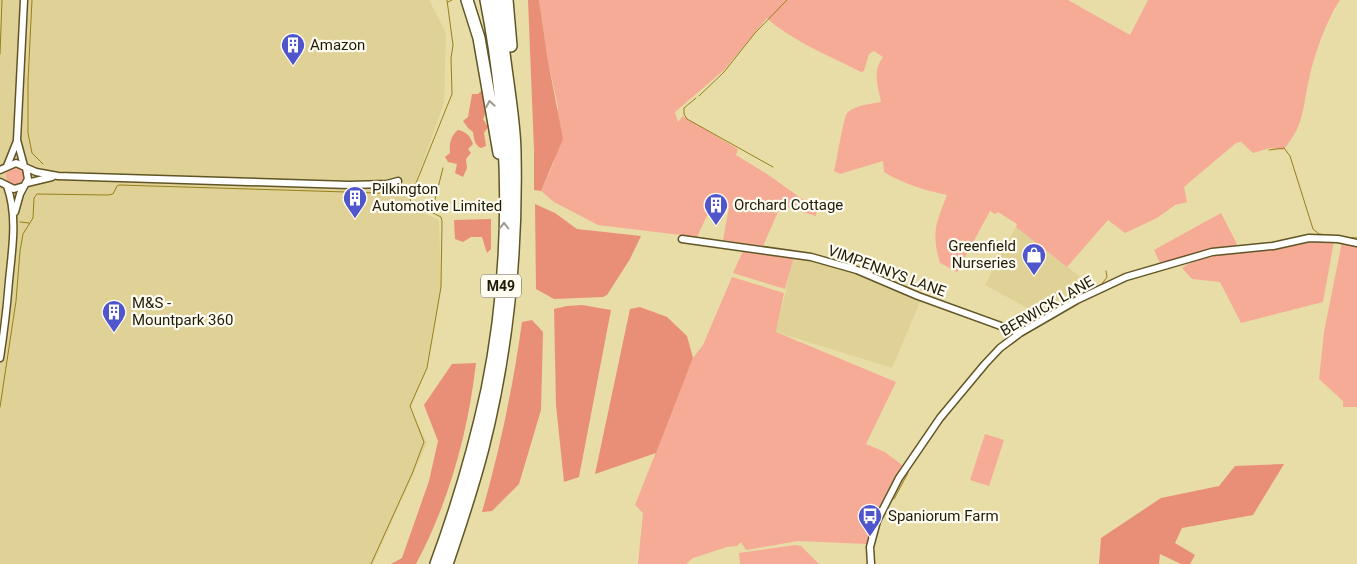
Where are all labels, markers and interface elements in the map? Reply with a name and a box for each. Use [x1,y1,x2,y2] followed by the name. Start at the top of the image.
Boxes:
[280,32,306,66] building icon: Amazon
[310,36,365,54] place label: Amazon
[486,100,496,108] one-way arrow
[372,180,502,215] place label: Pilkington Automotive Limited
[342,185,368,219] building icon: Pilkington Automotive Limited
[703,192,729,226] building icon: Orchard Cottage
[734,196,843,214] place label: Orchard Cottage
[499,222,509,230] one-way arrow
[948,237,1016,272] place label: Greenfield Nurseries
[825,241,949,301] street label: VIMPENNYS LANE
[1021,242,1047,276] shop icon: Greenfield Nurseries
[997,272,1097,340] street label: BERWICK LANE
[481,274,521,298] road number: M49
[132,294,233,329] place label: M&S - Mountpark 360
[101,299,127,333] building icon: M&S - Mountpark 360
[857,503,883,537] bus stop icon: Spaniorum Farm
[888,507,999,525] place label: Spaniorum Farm

